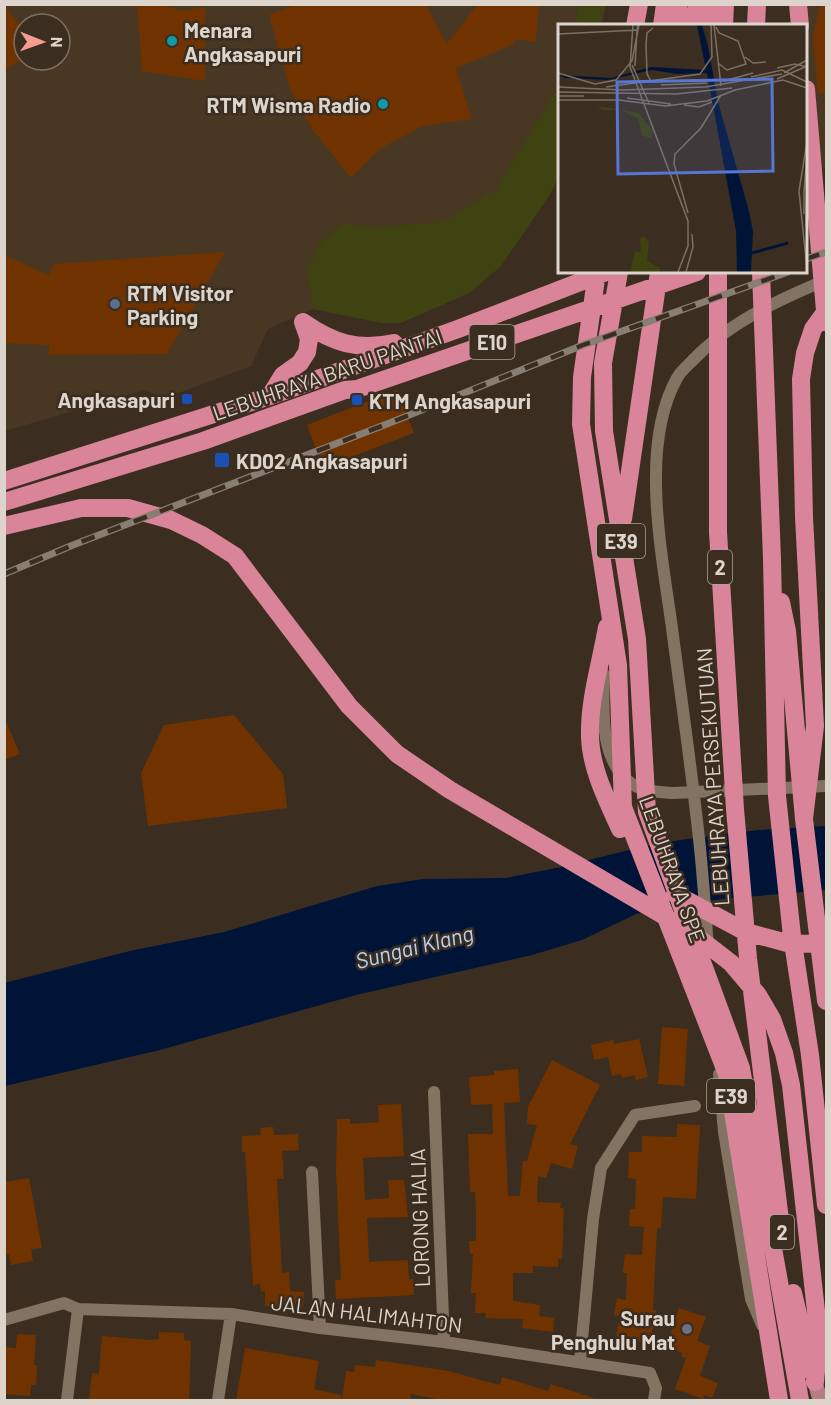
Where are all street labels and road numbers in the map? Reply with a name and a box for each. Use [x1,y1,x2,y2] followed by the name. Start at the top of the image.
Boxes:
[209,323,445,425] street label: LEBUHRAYA BARU PANTAI
[470,325,514,359] road number: E10
[597,524,645,558] road number: E39
[708,550,732,584] road number: 2
[691,647,733,907] street label: LEBUHRAYA PERSEKUTUAN
[635,792,711,946] street label: LEBUHRAYA SPE
[707,1079,755,1113] road number: E39
[404,1148,434,1288] street label: LORONG HALIA
[770,1215,794,1249] road number: 2
[270,1289,464,1337] street label: JALAN HALIMAHTON

